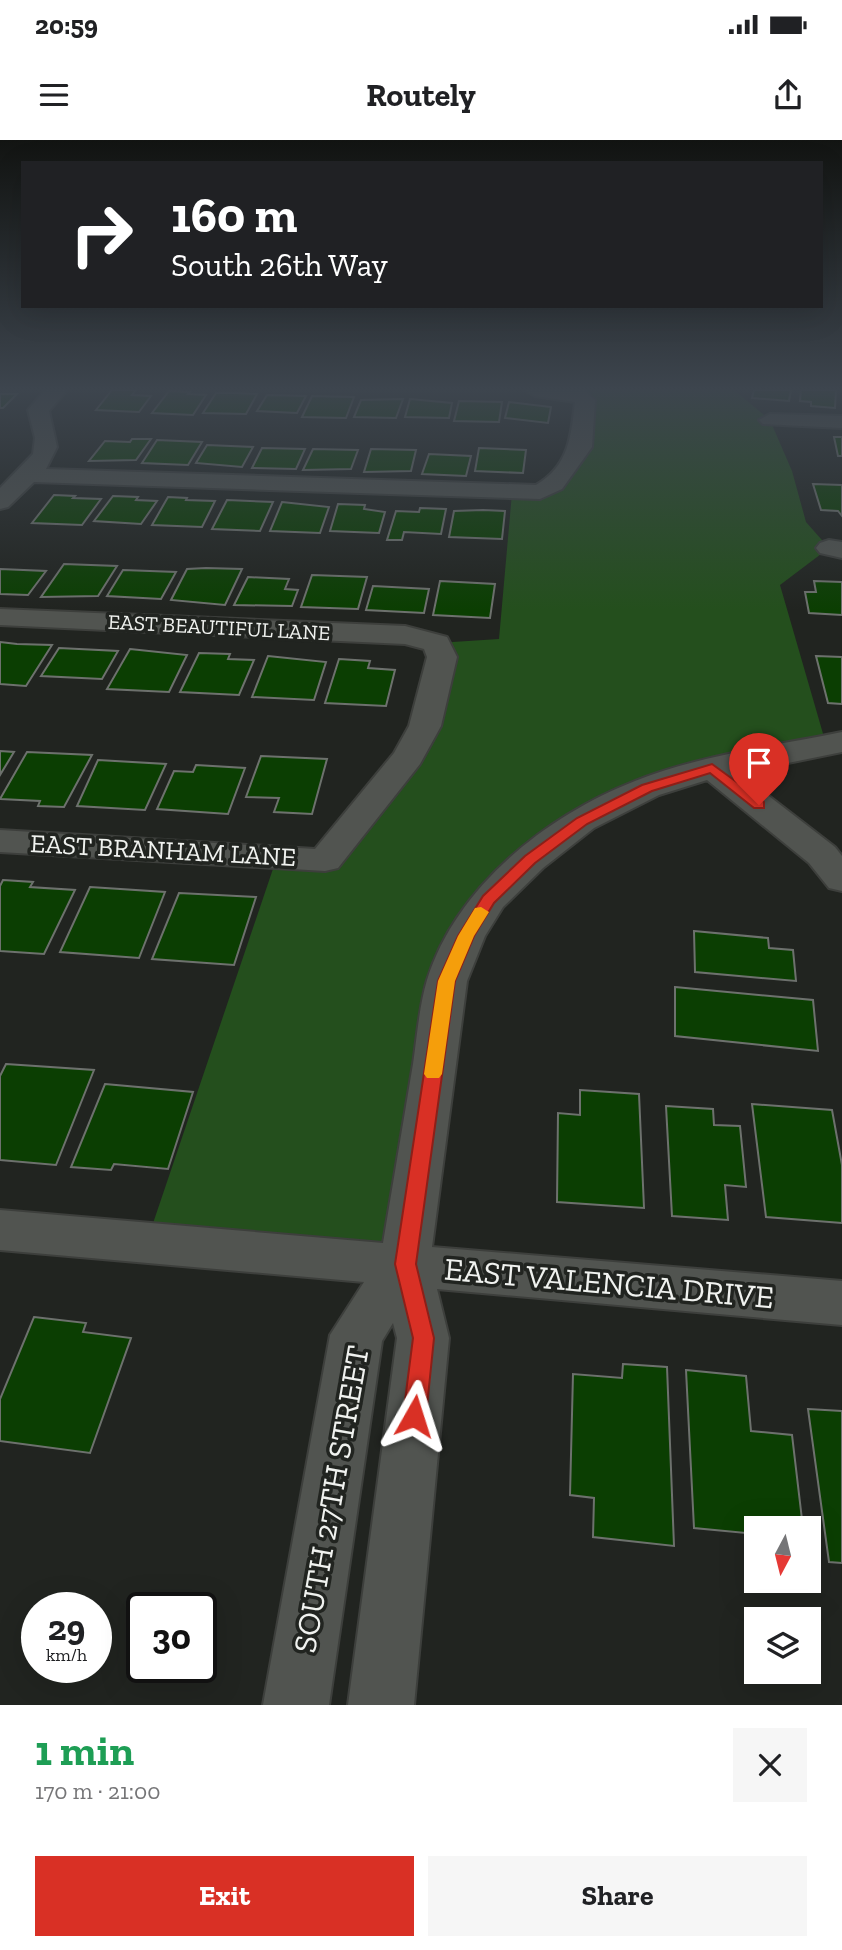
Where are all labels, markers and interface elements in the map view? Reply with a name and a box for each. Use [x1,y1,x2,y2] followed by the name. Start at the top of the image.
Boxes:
[35,9,98,41] text: 20:59
[35,76,73,114] icon: menu
[366,76,476,114] text: Routely
[769,76,807,114] icon: share
[171,186,297,245] text: 160 m
[56,189,147,280] icon: right
[171,246,388,284] text: South 26th Way
[107,609,331,645] street label: EAST BEAUTIFUL LANE
[729,733,789,805] pin
[740,744,778,782] icon: arrive
[29,827,297,873] street label: EAST BRANHAM LANE
[443,1250,775,1316] street label: EAST VALENCIA DRIVE
[285,1342,377,1656] street label: SOUTH 27TH STREET
[377,1379,451,1453] position arrow
[744,1516,821,1592] north arrow
[744,1516,821,1684] map controls
[126,1592,217,1683] speed limit sign: 30
[48,1607,85,1649] text: 29
[744,1607,821,1684] button: layers
[46,1644,87,1666] text: km/h
[35,1725,134,1776] text: 1 min
[733,1728,807,1802] button: close
[35,1777,160,1805] text: 170 m · 21:00
[35,1856,414,1936] button: Exit
[428,1856,807,1936] button: Share

